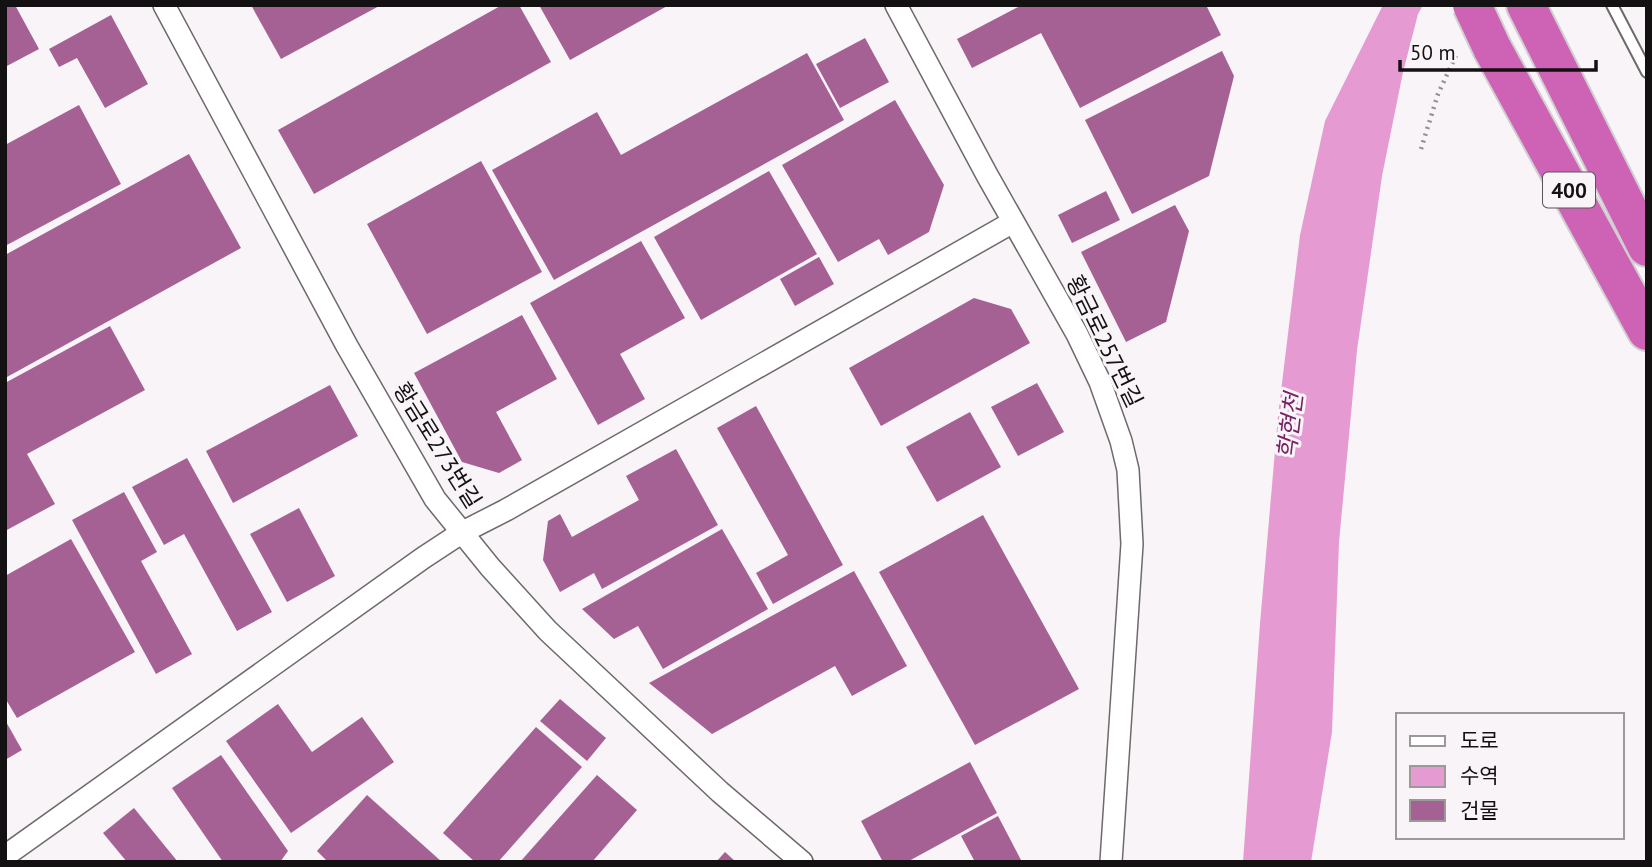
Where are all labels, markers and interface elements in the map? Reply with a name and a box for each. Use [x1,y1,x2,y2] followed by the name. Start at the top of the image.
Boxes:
[1400,28,1596,72] scale bar
[1410,39,1456,66] text: 50 m
[1543,172,1595,208] road number: 400
[1061,270,1149,412] street label: 황금로257번길
[388,377,488,513] street label: 황금로273번길
[1271,388,1310,461] water label: 학현천
[1396,713,1624,839] legend
[1460,727,1499,754] text: 도로
[1460,762,1499,789] text: 수역
[1460,797,1499,824] text: 건물

